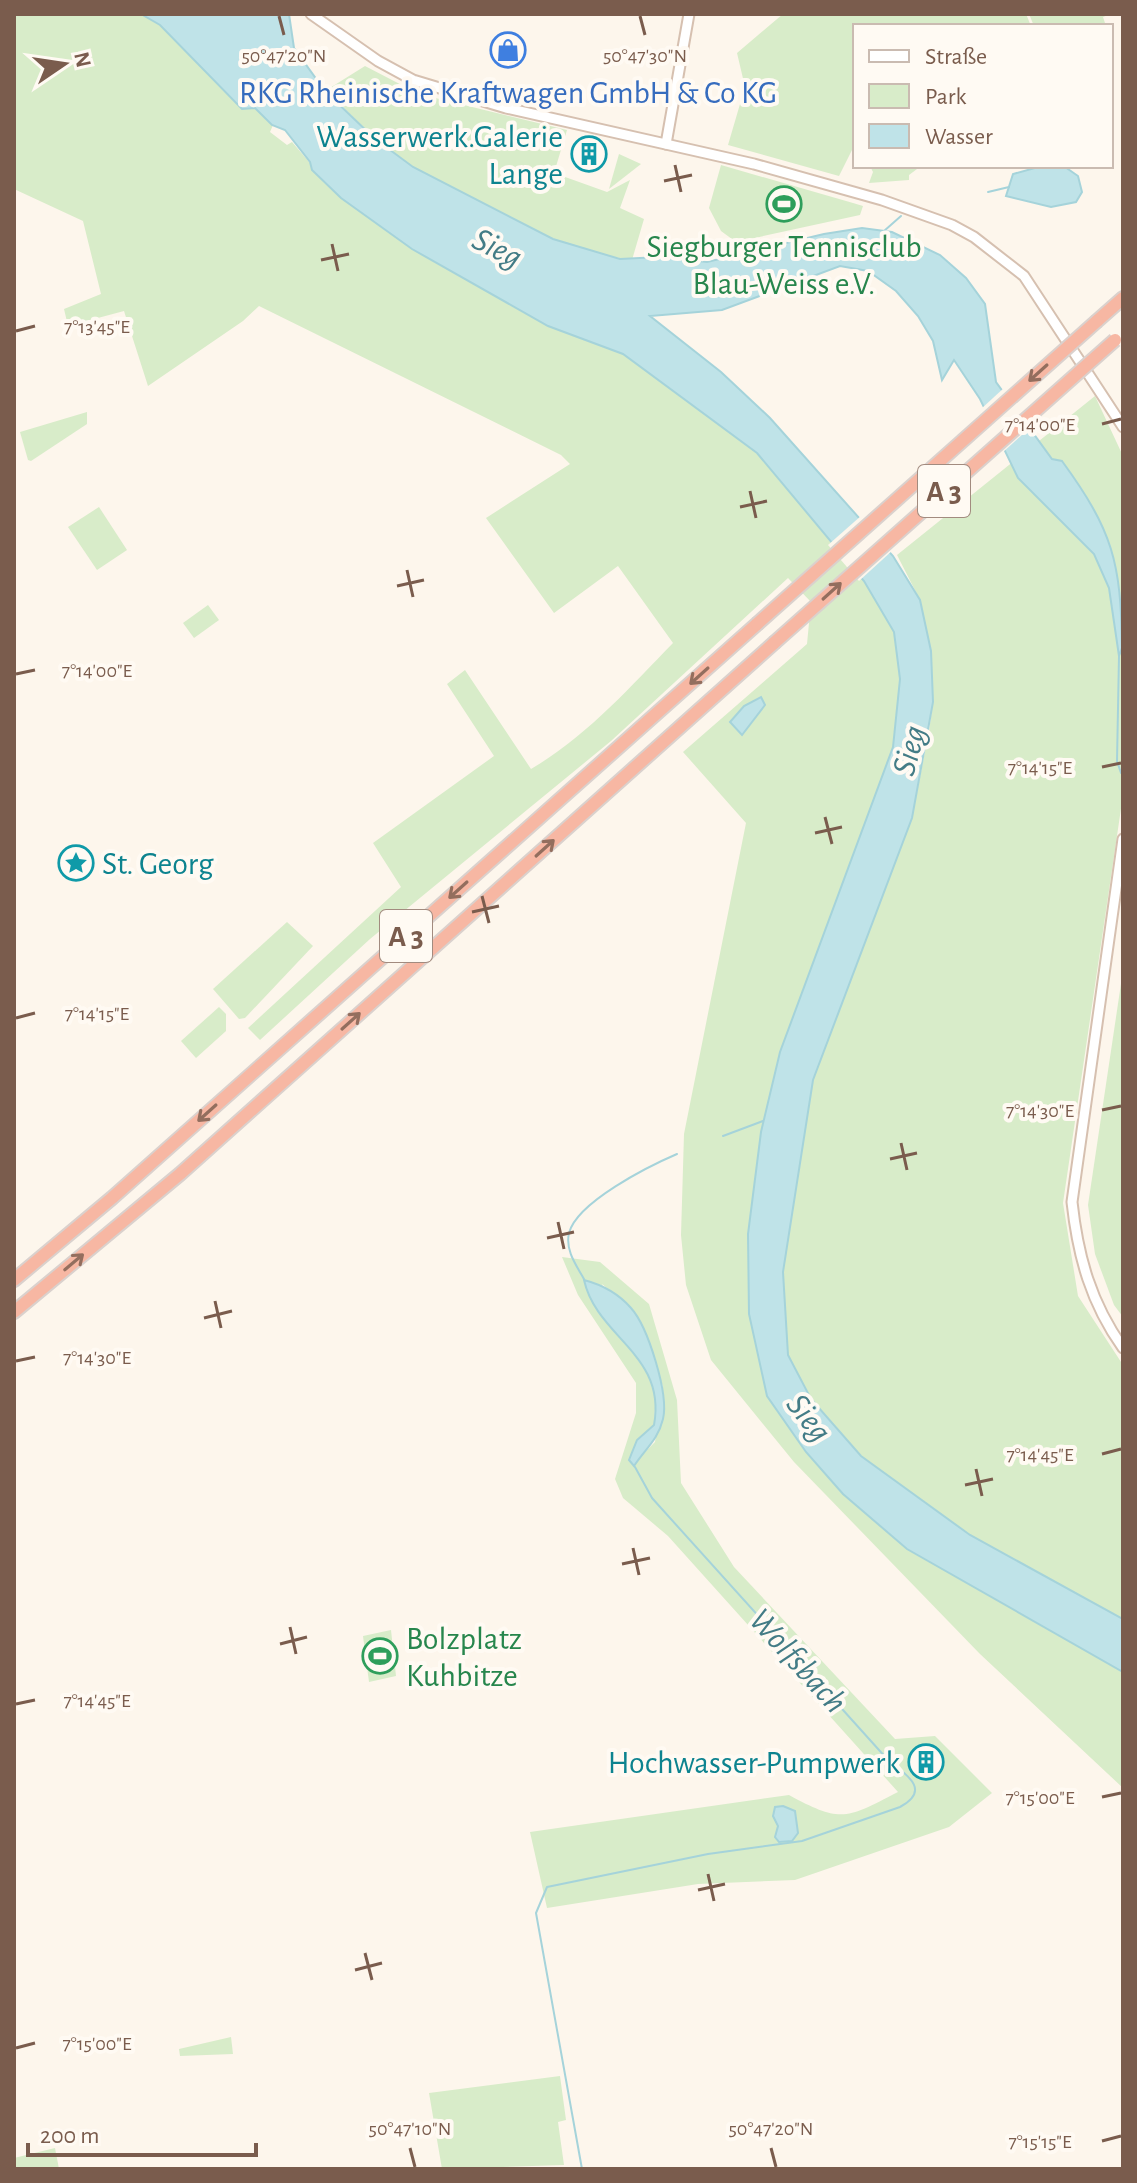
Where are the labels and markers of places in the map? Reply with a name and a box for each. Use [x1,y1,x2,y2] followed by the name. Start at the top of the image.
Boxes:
[489,31,527,69] shop icon: RKG Rheinische Kraftwagen GmbH & Co KG
[239,77,777,109] place label: RKG Rheinische Kraftwagen GmbH & Co KG
[316,121,563,190] place label: Wasserwerk.Galerie Lange
[570,135,608,173] building icon: Wasserwerk.Galerie Lange
[765,185,803,223] sports icon: Siegburger Tennisclub Blau-Weiss e.V.
[646,231,922,300] place label: Siegburger Tennisclub Blau-Weiss e.V.
[57,844,95,882] place icon: St. Georg
[102,848,214,880] place label: St. Georg
[406,1623,522,1692] place label: Bolzplatz Kuhbitze
[361,1637,399,1675] sports icon: Bolzplatz Kuhbitze
[907,1743,945,1781] building icon: Hochwasser-Pumpwerk
[608,1747,900,1779] place label: Hochwasser-Pumpwerk

